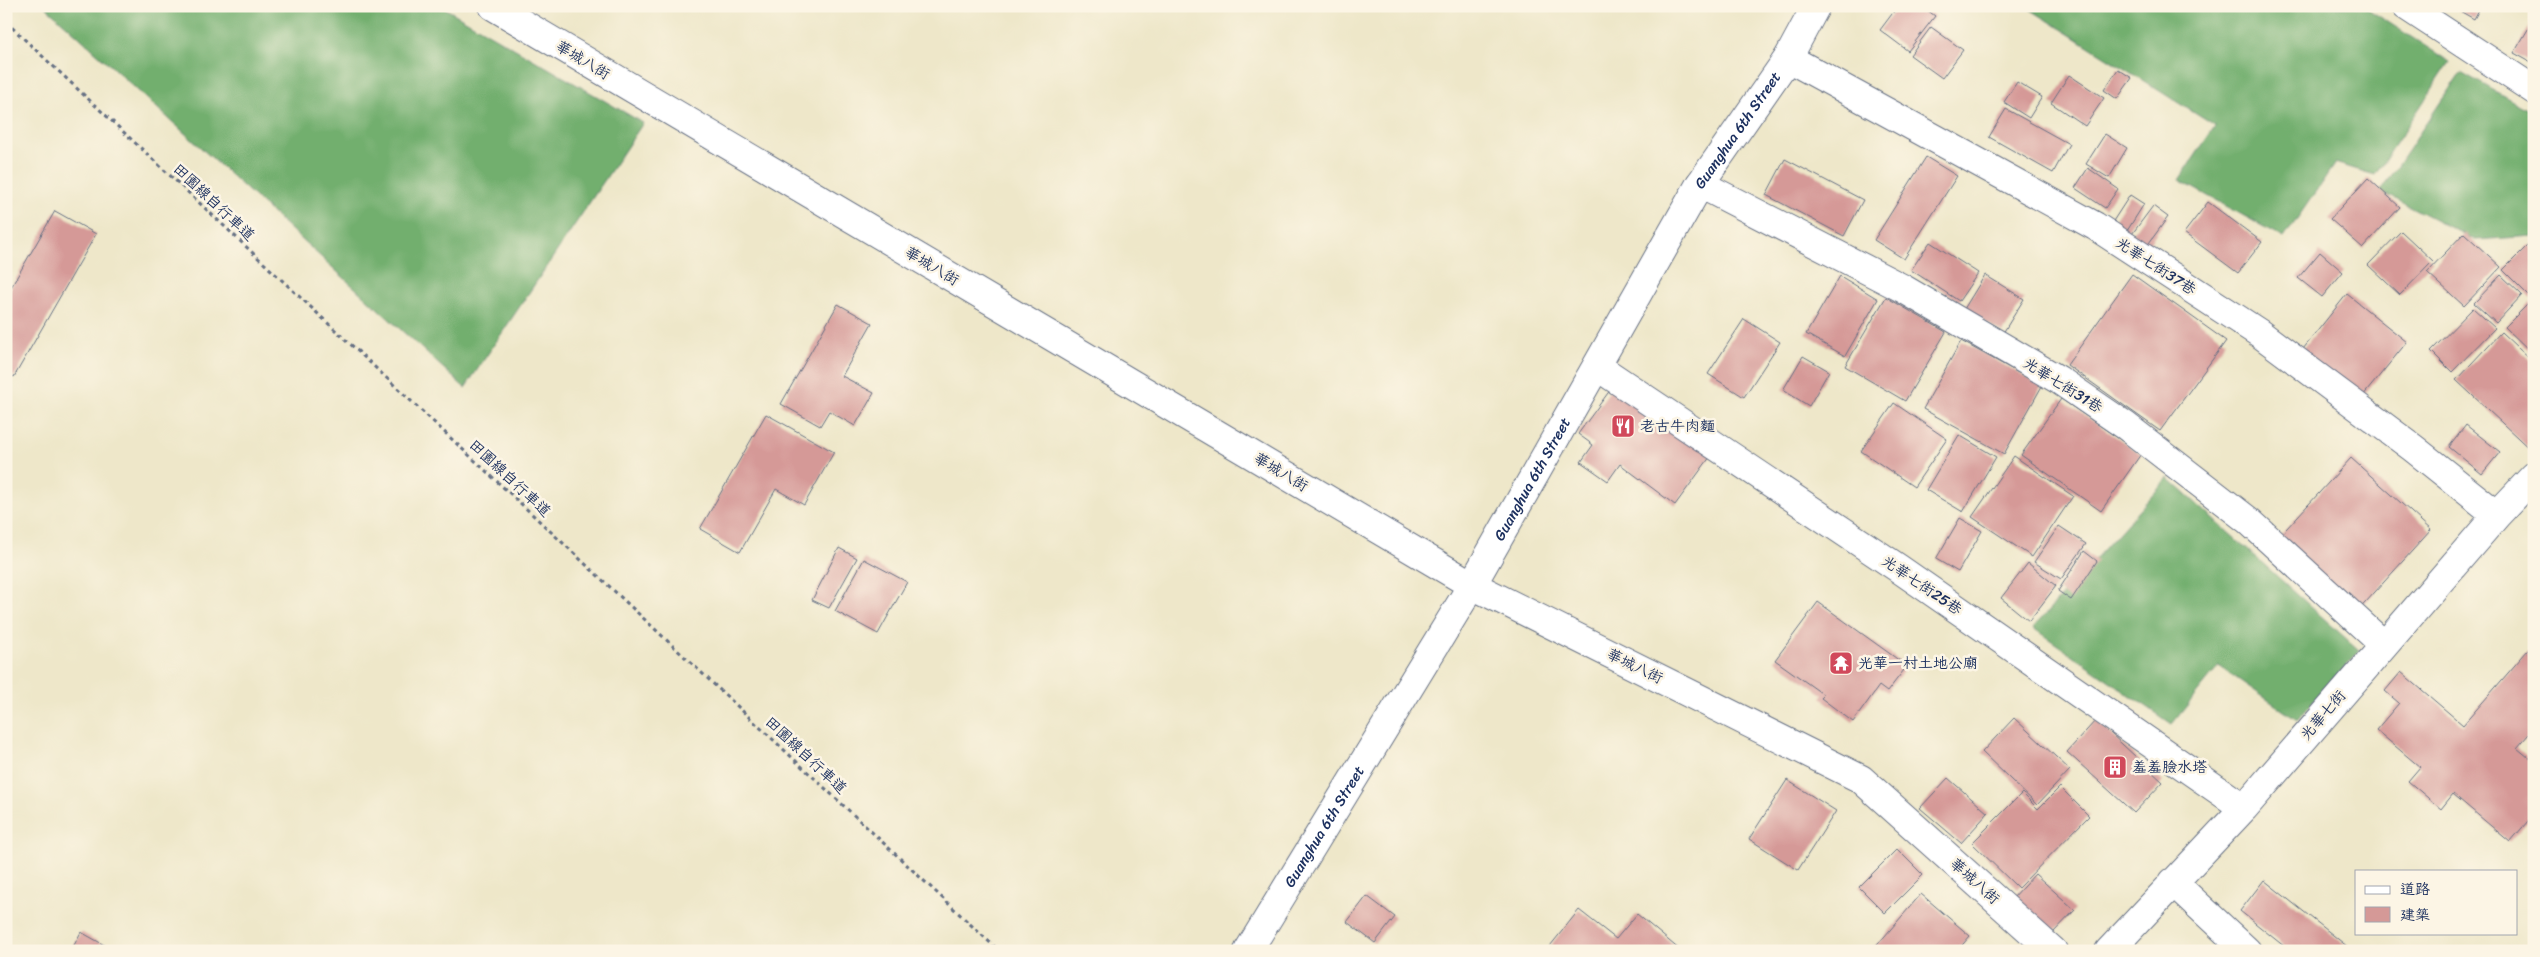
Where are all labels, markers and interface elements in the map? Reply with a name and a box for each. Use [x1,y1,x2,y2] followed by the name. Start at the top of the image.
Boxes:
[551,33,615,87] street label: 華城八街
[1687,66,1788,194] street label: Guanghua 6th Street
[167,157,261,247] street label: 田園線自行車道
[2110,230,2202,302] street label: 光華七街37巷
[900,239,964,293] street label: 華城八街
[2018,350,2108,420] street label: 光華七街31巷
[1487,412,1578,546] street label: Guanghua 6th Street
[1610,413,1636,439] restaurant icon: 老古牛肉麵
[1640,413,1715,439] place label: 老古牛肉麵
[463,433,557,523] street label: 田園線自行車道
[1249,445,1313,499] street label: 華城八街
[1876,548,1968,622] street label: 光華七街25巷
[1602,641,1668,691] street label: 華城八街
[1828,650,1854,676] temple icon: 光華一村土地公廟
[1858,650,1978,676] place label: 光華一村土地公廟
[2294,684,2352,746] street label: 光華七街
[759,710,853,800] street label: 田園線自行車道
[2102,754,2128,780] building icon: 羞羞臉水塔
[2132,754,2207,780] place label: 羞羞臉水塔
[1277,760,1372,892] street label: Guanghua 6th Street
[1944,851,2006,911] street label: 華城八街
[2355,870,2518,934] legend
[2400,876,2430,902] text: 道路
[2400,902,2430,928] text: 建築

